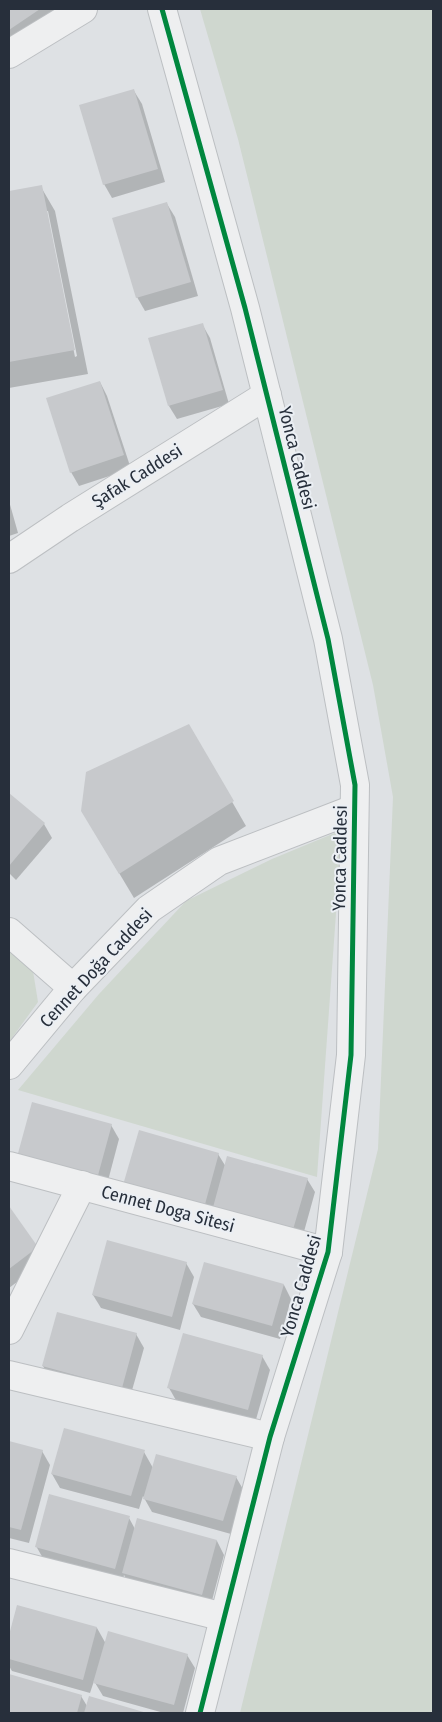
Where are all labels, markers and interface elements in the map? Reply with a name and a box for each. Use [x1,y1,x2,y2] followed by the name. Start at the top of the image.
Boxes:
[274,404,320,512] street label: Yonca Caddesi
[88,440,186,512] street label: Şafak Caddesi
[328,805,352,911] street label: Yonca Caddesi
[35,904,157,1032] street label: Cennet Doğa Caddesi
[99,1181,237,1237] street label: Cennet Doga Sitesi
[276,1232,326,1340] street label: Yonca Caddesi

